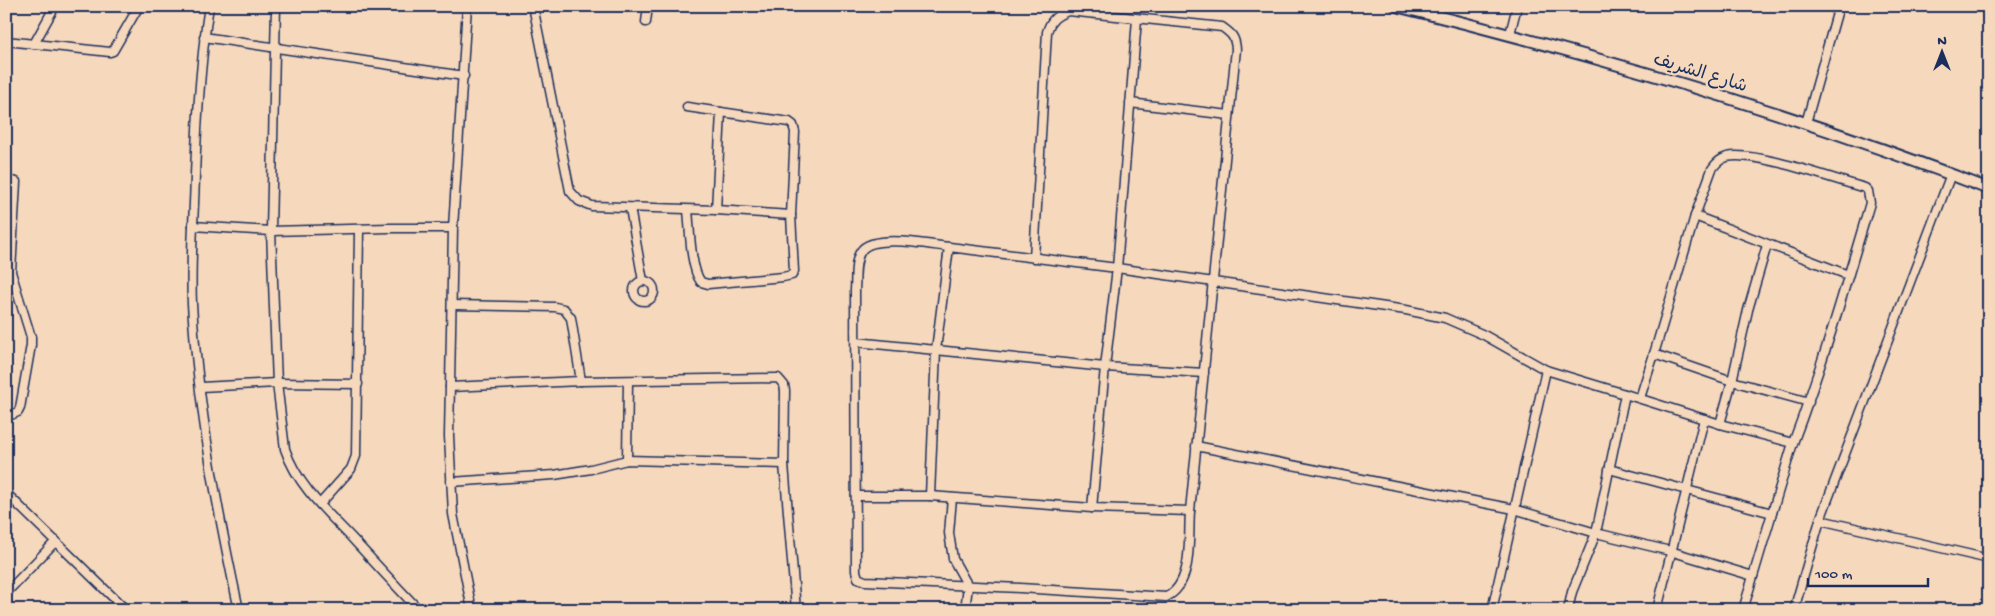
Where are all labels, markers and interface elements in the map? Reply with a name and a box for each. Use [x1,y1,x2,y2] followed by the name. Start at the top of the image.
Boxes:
[1918,28,1968,78] north arrow
[1937,33,1947,50] text: N
[1651,50,1749,98] street label: شارع الشريف
[1808,556,1928,588] scale bar
[1814,566,1853,584] text: 100 m

